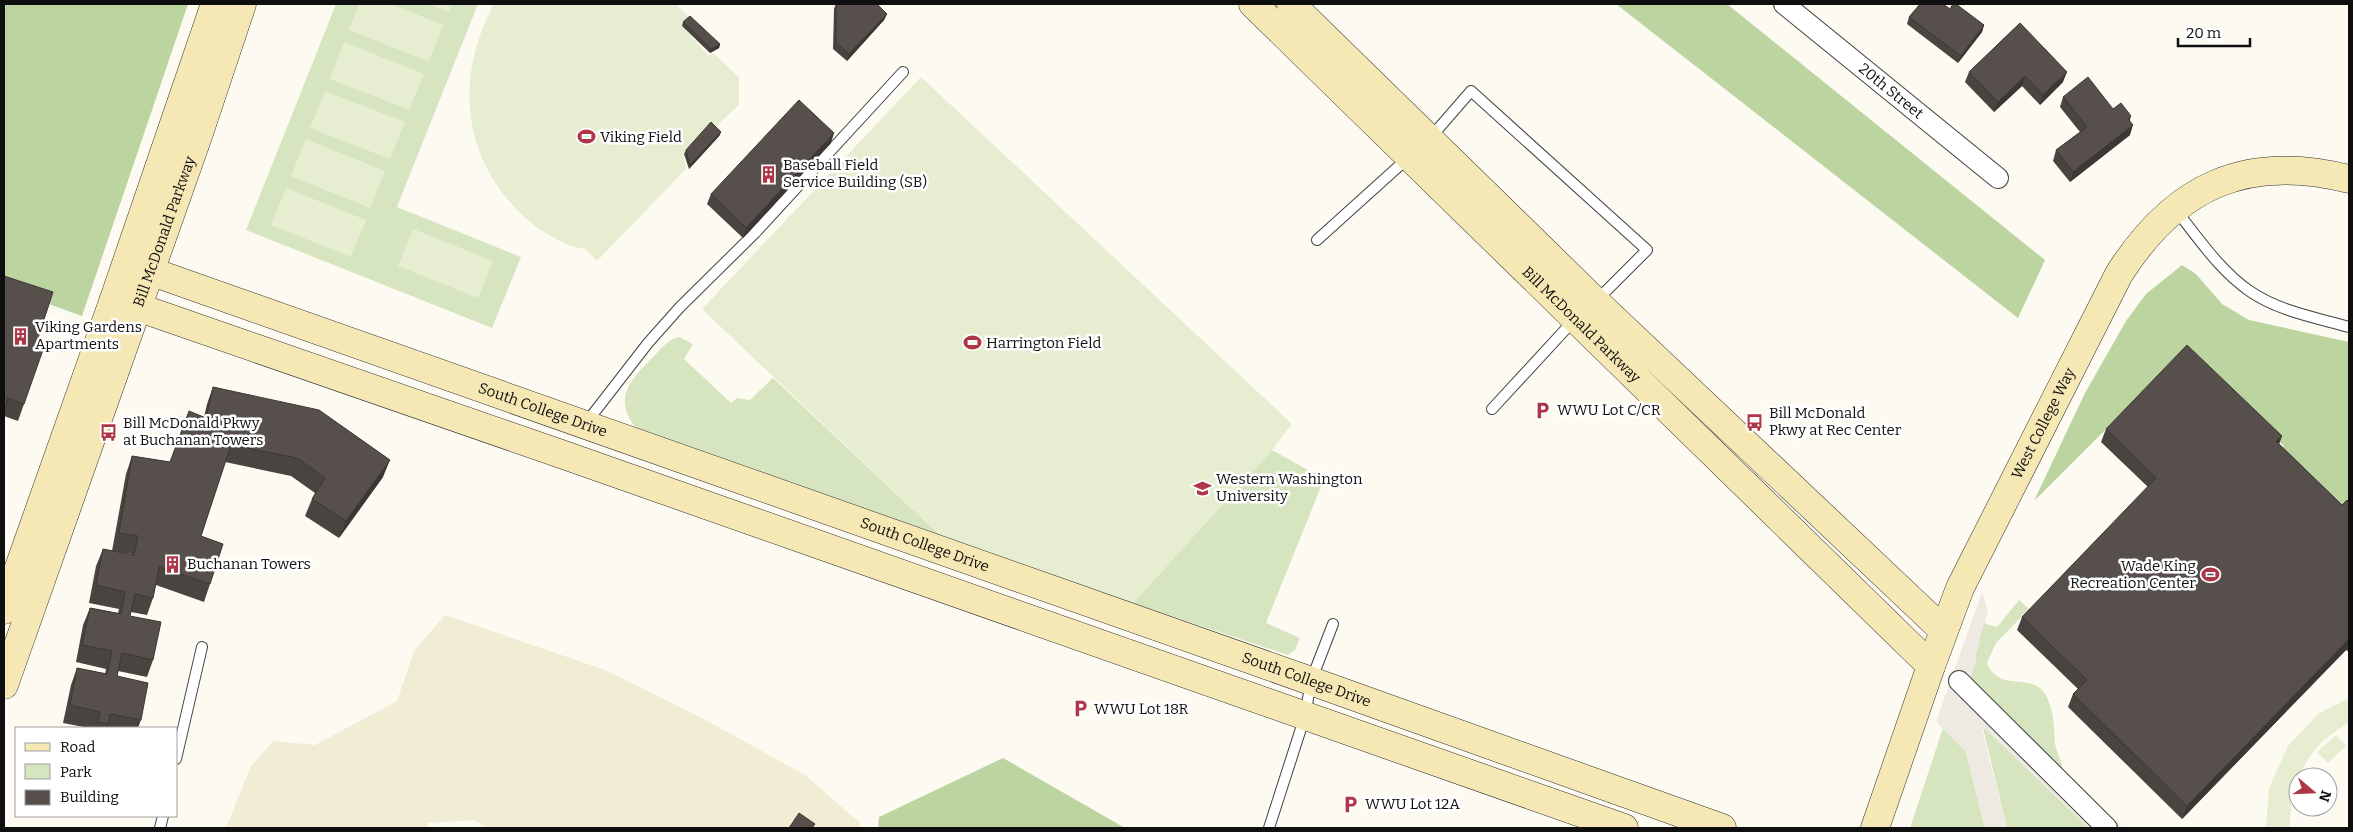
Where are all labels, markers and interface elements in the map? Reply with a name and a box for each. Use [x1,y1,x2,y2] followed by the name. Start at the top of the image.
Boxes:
[2178,15,2250,47] scale bar
[2186,24,2222,42] text: 20 m
[1855,60,1927,123] street label: 20th Street
[576,127,596,147] sports icon: Viking Field
[600,128,682,146] place label: Viking Field
[129,154,199,309] street label: Bill McDonald Parkway
[783,156,927,191] place label: Baseball Field Service Building (SB)
[759,164,779,184] building icon: Baseball Field Service Building (SB)
[1518,263,1644,387] street label: Bill McDonald Parkway
[35,318,142,353] place label: Viking Gardens Apartments
[11,326,31,346] building icon: Viking Gardens Apartments
[962,333,982,353] sports icon: Harrington Field
[986,334,1102,352] place label: Harrington Field
[2008,365,2079,482] street label: West College Way
[476,379,610,441] street label: South College Drive
[1533,400,1553,420] parking icon: WWU Lot C/CR
[1557,401,1661,419] place label: WWU Lot C/CR
[1769,404,1902,439] place label: Bill McDonald Pkwy at Rec Center
[1745,412,1765,432] bus stop icon: Bill McDonald Pkwy at Rec Center
[123,414,263,449] place label: Bill McDonald Pkwy at Buchanan Towers
[99,422,119,442] bus stop icon: Bill McDonald Pkwy at Buchanan Towers
[1216,470,1363,505] place label: Western Washington University
[1192,478,1212,498] school or university icon: Western Washington University
[858,514,992,576] street label: South College Drive
[163,554,183,574] building icon: Buchanan Towers
[187,555,311,573] place label: Buchanan Towers
[2070,557,2196,592] place label: Wade King Recreation Center
[2200,565,2220,585] sports icon: Wade King Recreation Center
[1240,648,1374,711] street label: South College Drive
[1070,699,1090,719] parking icon: WWU Lot 18R
[1094,700,1189,718] place label: WWU Lot 18R
[15,727,178,817] legend
[60,738,95,756] text: Road
[60,763,92,781] text: Park
[2288,767,2338,817] north arrow
[60,788,119,806] text: Building
[2315,788,2335,804] text: N
[1341,794,1361,814] parking icon: WWU Lot 12A
[1365,795,1460,813] place label: WWU Lot 12A

